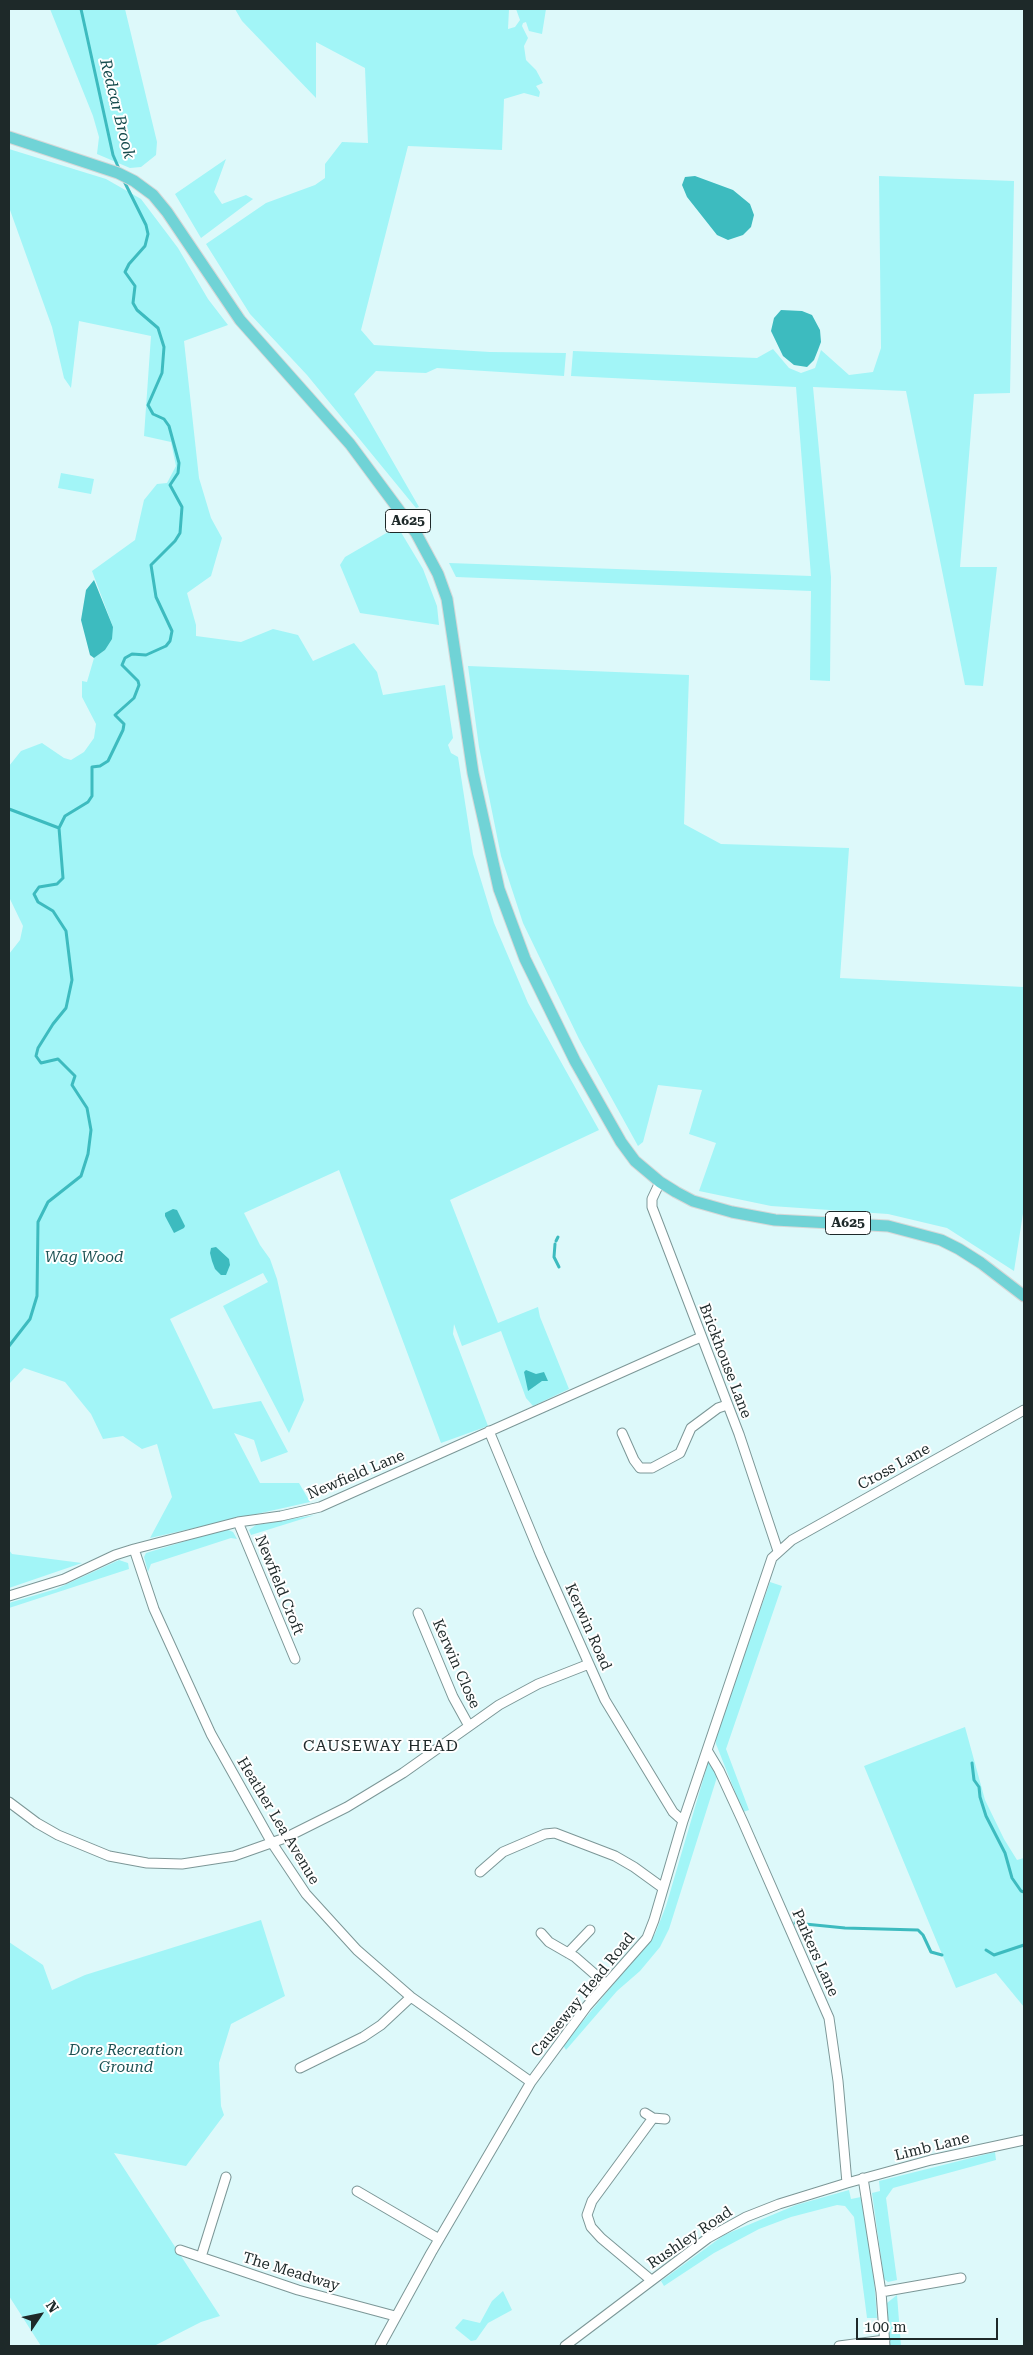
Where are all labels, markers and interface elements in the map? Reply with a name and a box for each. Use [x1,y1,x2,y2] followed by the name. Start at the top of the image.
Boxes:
[95,57,139,161] water label: Redcar Brook
[386,510,430,532] road number: A625
[826,1212,870,1234] road number: A625
[45,1249,123,1267] park label: Wag Wood
[695,1301,755,1421] street label: Brickhouse Lane
[855,1440,933,1494] street label: Cross Lane
[305,1446,407,1504] street label: Newfield Lane
[251,1532,307,1638] street label: Newfield Croft
[561,1581,615,1673] street label: Kerwin Road
[428,1617,484,1711] street label: Kerwin Close
[301,1736,461,1756] district label: CAUSEWAY HEAD
[233,1754,323,1888] street label: Heather Lea Avenue
[788,1907,842,1999] street label: Parkers Lane
[527,1929,639,2061] street label: Causeway Head Road
[69,2042,183,2077] park label: Dore Recreation Ground
[893,2129,971,2165] street label: Limb Lane
[644,2203,736,2273] street label: Rushley Road
[240,2249,342,2295] street label: The Meadway
[15,2290,65,2340] north arrow
[43,2298,62,2316] text: N
[858,2308,1000,2340] scale bar
[864,2318,907,2336] text: 100 m

